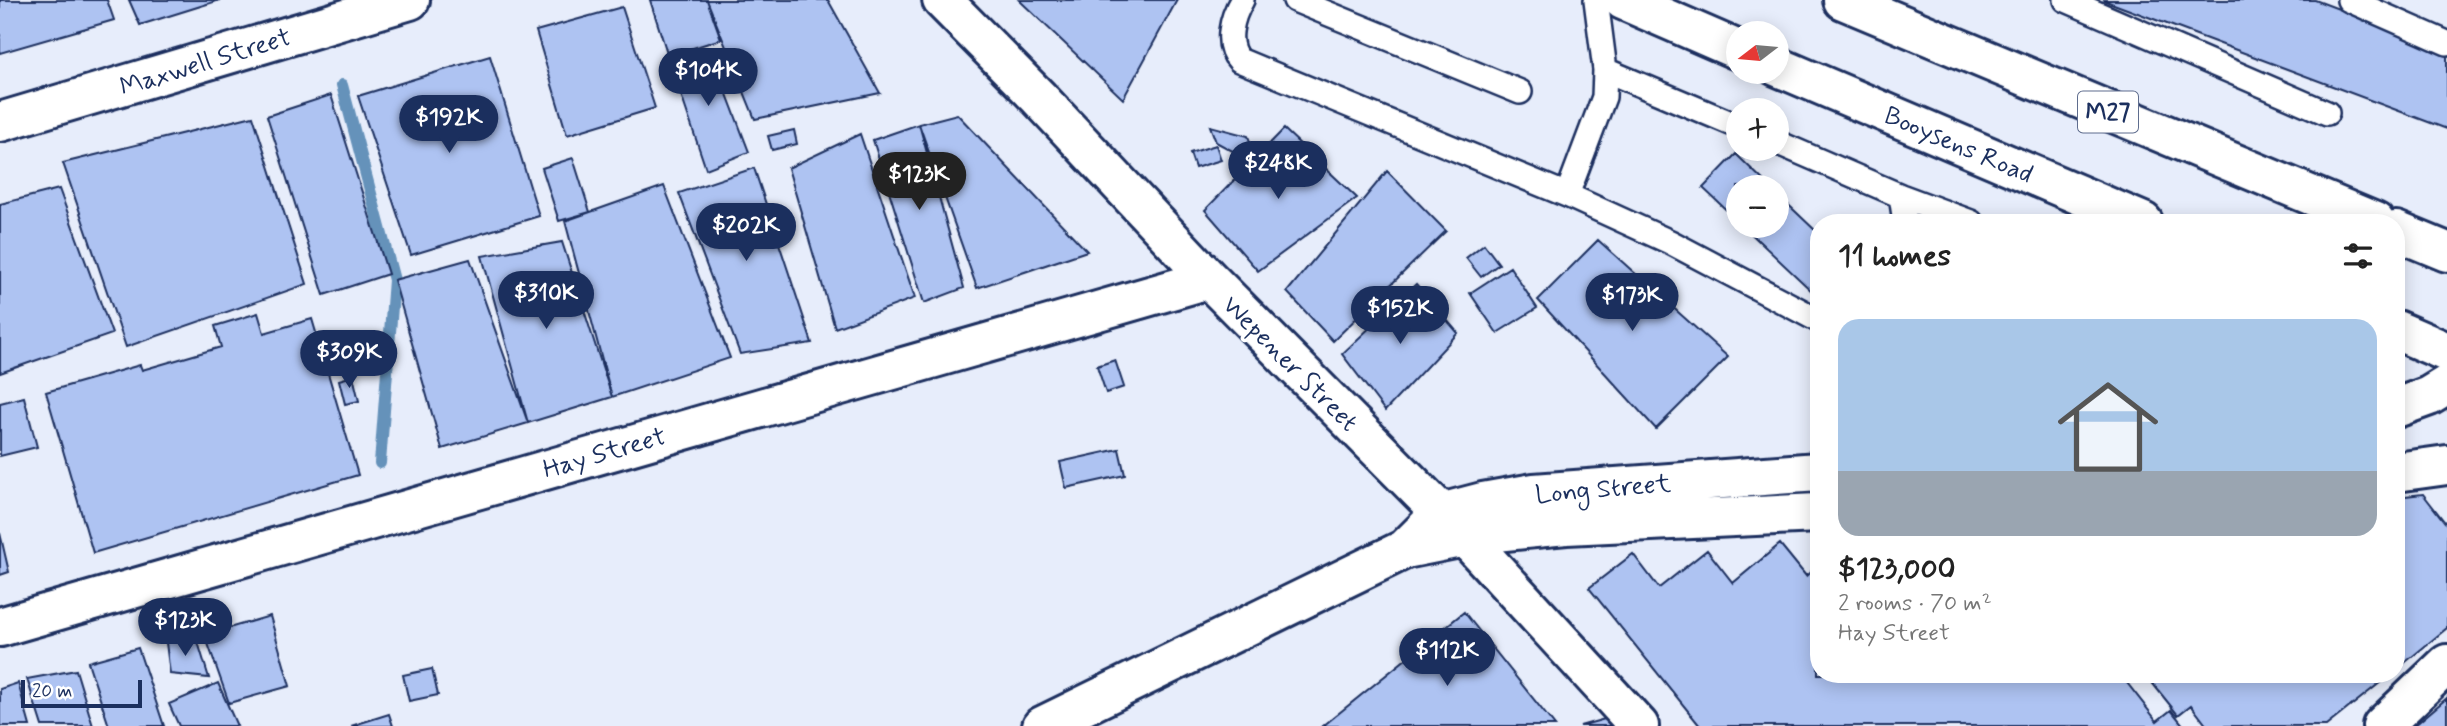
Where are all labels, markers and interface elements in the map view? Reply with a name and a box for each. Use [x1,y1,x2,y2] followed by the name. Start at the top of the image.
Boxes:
[116,21,295,105] street label: Maxwell Street
[1726,21,1788,84] north arrow
[1726,21,1789,238] map controls
[659,48,757,108] pin: $104K
[675,56,741,86] text: $104K
[2078,92,2138,132] road number: M27
[400,96,498,155] pin: $192K
[1726,98,1789,161] button: +
[1879,99,2038,192] street label: Booysens Road
[415,103,483,133] text: $192K
[1229,142,1327,201] pin: $248K
[1244,149,1312,179] text: $248K
[870,152,968,212] pin: $123K
[888,160,950,190] text: $123K
[1726,175,1789,238] button: −
[697,204,795,263] pin: $202K
[712,211,780,241] text: $202K
[1838,237,1951,276] text: 11 homes
[2339,237,2377,275] icon: filters
[497,272,595,331] pin: $310K
[1583,274,1681,333] pin: $173K
[514,279,578,309] text: $310K
[1602,281,1663,311] text: $173K
[1351,286,1449,346] pin: $152K
[1214,289,1365,440] street label: Wepener Street
[1367,294,1433,324] text: $152K
[300,330,398,390] pin: $309K
[316,338,382,368] text: $309K
[2045,364,2171,490] icon: home
[539,420,670,488] street label: Hay Street
[1534,467,1673,515] street label: Long Street
[1838,550,1956,589] text: $123,000
[1838,589,1992,619] text: 2 rooms · 70 m²
[136,598,234,658] pin: $123K
[154,606,216,636] text: $123K
[1838,619,1950,649] text: Hay Street
[1398,628,1496,688] pin: $112K
[1415,636,1479,666] text: $112K
[21,677,142,709] scale bar
[32,679,72,704] text: 20 m

